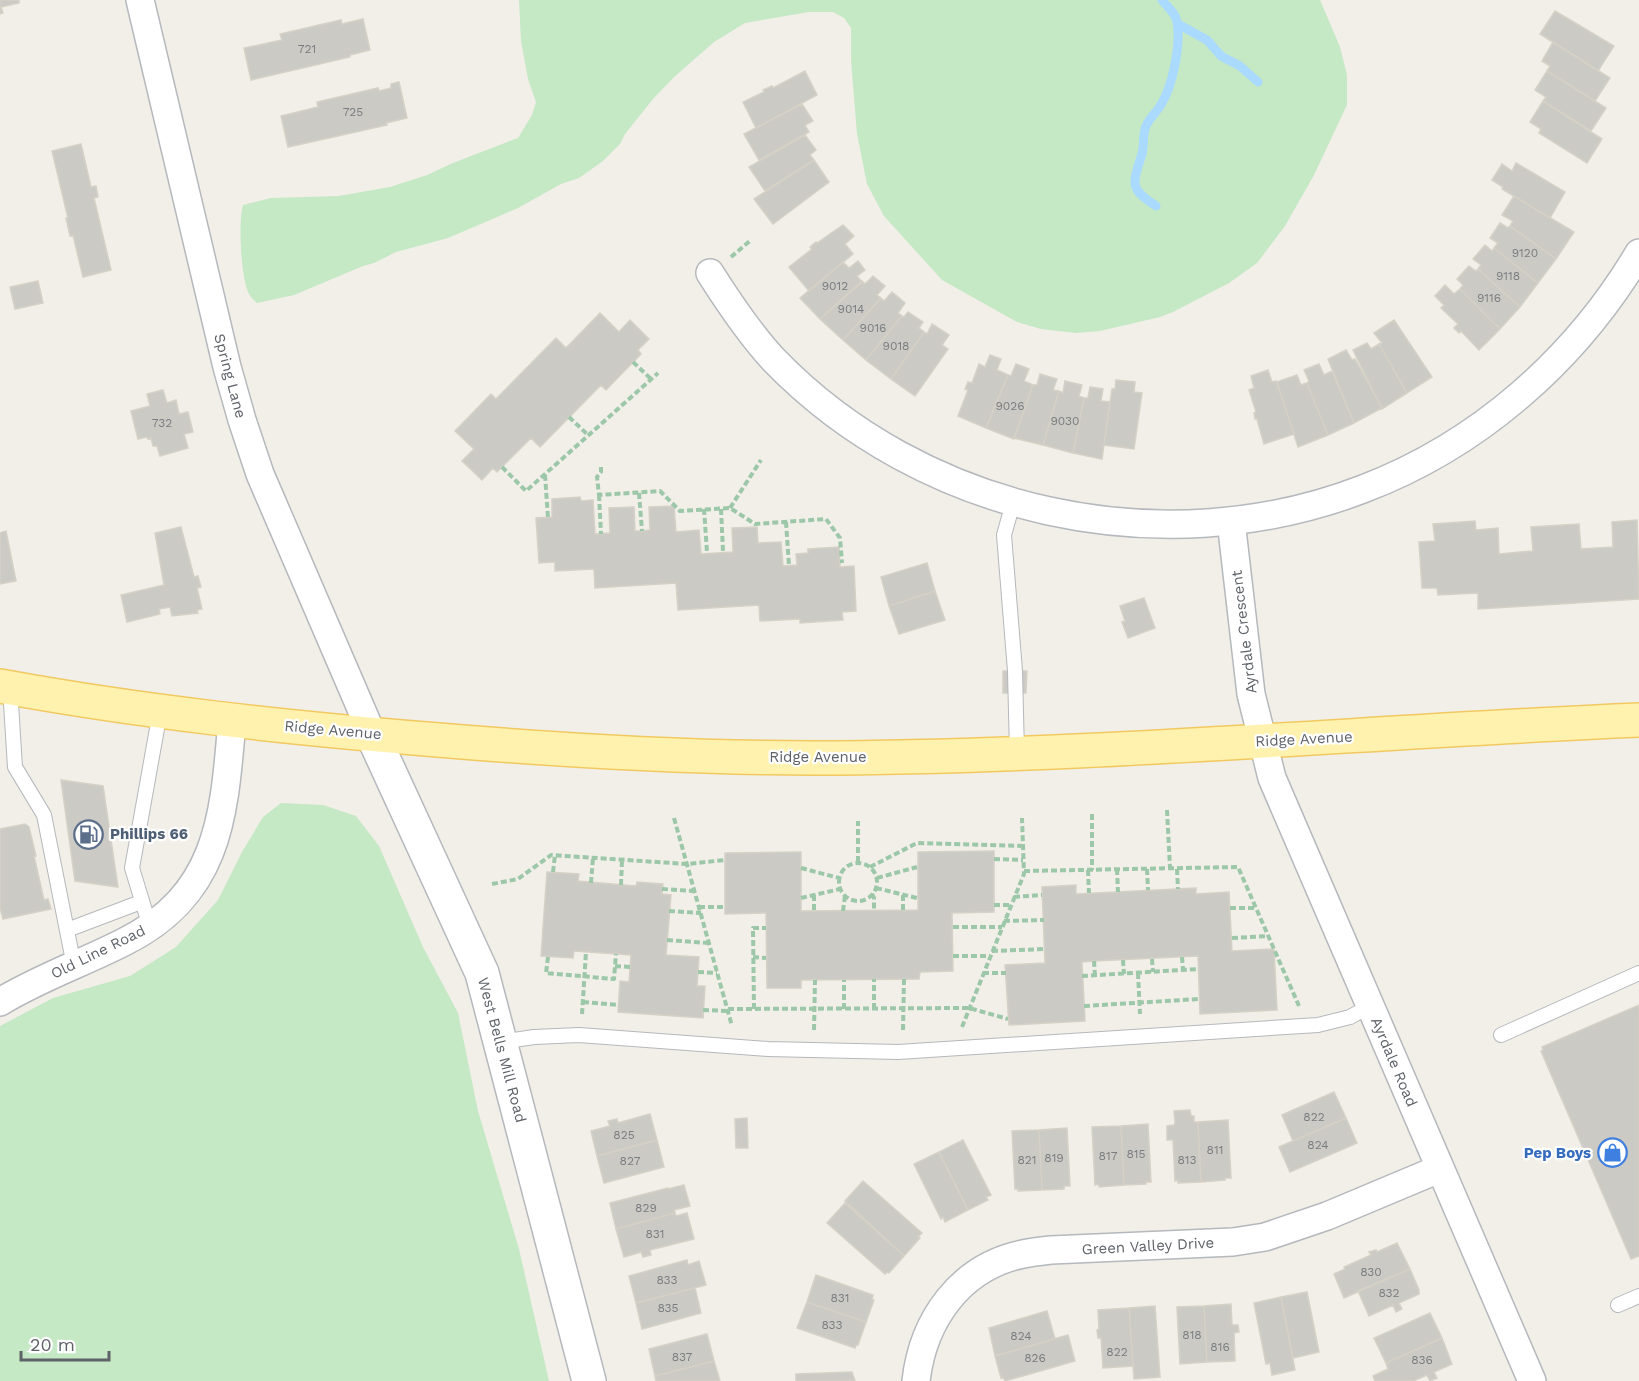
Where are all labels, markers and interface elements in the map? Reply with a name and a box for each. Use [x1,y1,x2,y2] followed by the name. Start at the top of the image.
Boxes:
[298,42,316,56] house number: 721
[343,105,363,119] house number: 725
[1512,246,1538,260] house number: 9120
[1496,269,1520,283] house number: 9118
[822,279,848,293] house number: 9012
[1477,291,1501,305] house number: 9116
[838,302,864,316] house number: 9014
[860,321,886,335] house number: 9016
[210,332,250,420] street label: Spring Lane
[883,339,909,353] house number: 9018
[995,399,1025,413] house number: 9026
[1050,414,1080,428] house number: 9030
[152,416,172,430] house number: 732
[1227,569,1261,695] street label: Ayrdale Crescent
[284,717,382,743] street label: Ridge Avenue
[1255,727,1353,751] street label: Ridge Avenue
[769,748,867,766] street label: Ridge Avenue
[73,818,105,850] fuel station icon: Phillips 66
[110,825,188,843] place label: Phillips 66
[48,921,148,983] street label: Old Line Road
[474,975,530,1125] street label: West Bells Mill Road
[1367,1014,1421,1110] street label: Ayrdale Road
[1303,1110,1325,1124] house number: 822
[613,1128,635,1142] house number: 825
[1596,1137,1628,1169] shop icon: Pep Boys
[1307,1138,1329,1152] house number: 824
[1207,1143,1223,1157] house number: 811
[1524,1144,1591,1162] place label: Pep Boys
[1126,1147,1146,1161] house number: 815
[1099,1149,1118,1163] house number: 817
[1044,1151,1064,1165] house number: 819
[1017,1153,1037,1167] house number: 821
[1177,1153,1197,1167] house number: 813
[620,1154,641,1168] house number: 827
[635,1201,657,1215] house number: 829
[646,1227,664,1241] house number: 831
[1081,1234,1215,1258] street label: Green Valley Drive
[1360,1265,1382,1279] house number: 830
[656,1273,678,1287] house number: 833
[1378,1286,1400,1300] house number: 832
[831,1291,849,1305] house number: 831
[657,1301,679,1315] house number: 835
[821,1318,843,1332] house number: 833
[21,1324,110,1362] scale bar
[1182,1328,1202,1342] house number: 818
[1010,1329,1032,1343] house number: 824
[30,1334,75,1355] text: 20 m
[1210,1340,1230,1354] house number: 816
[1106,1345,1128,1359] house number: 822
[672,1350,692,1364] house number: 837
[1024,1351,1046,1365] house number: 826
[1411,1353,1433,1367] house number: 836

